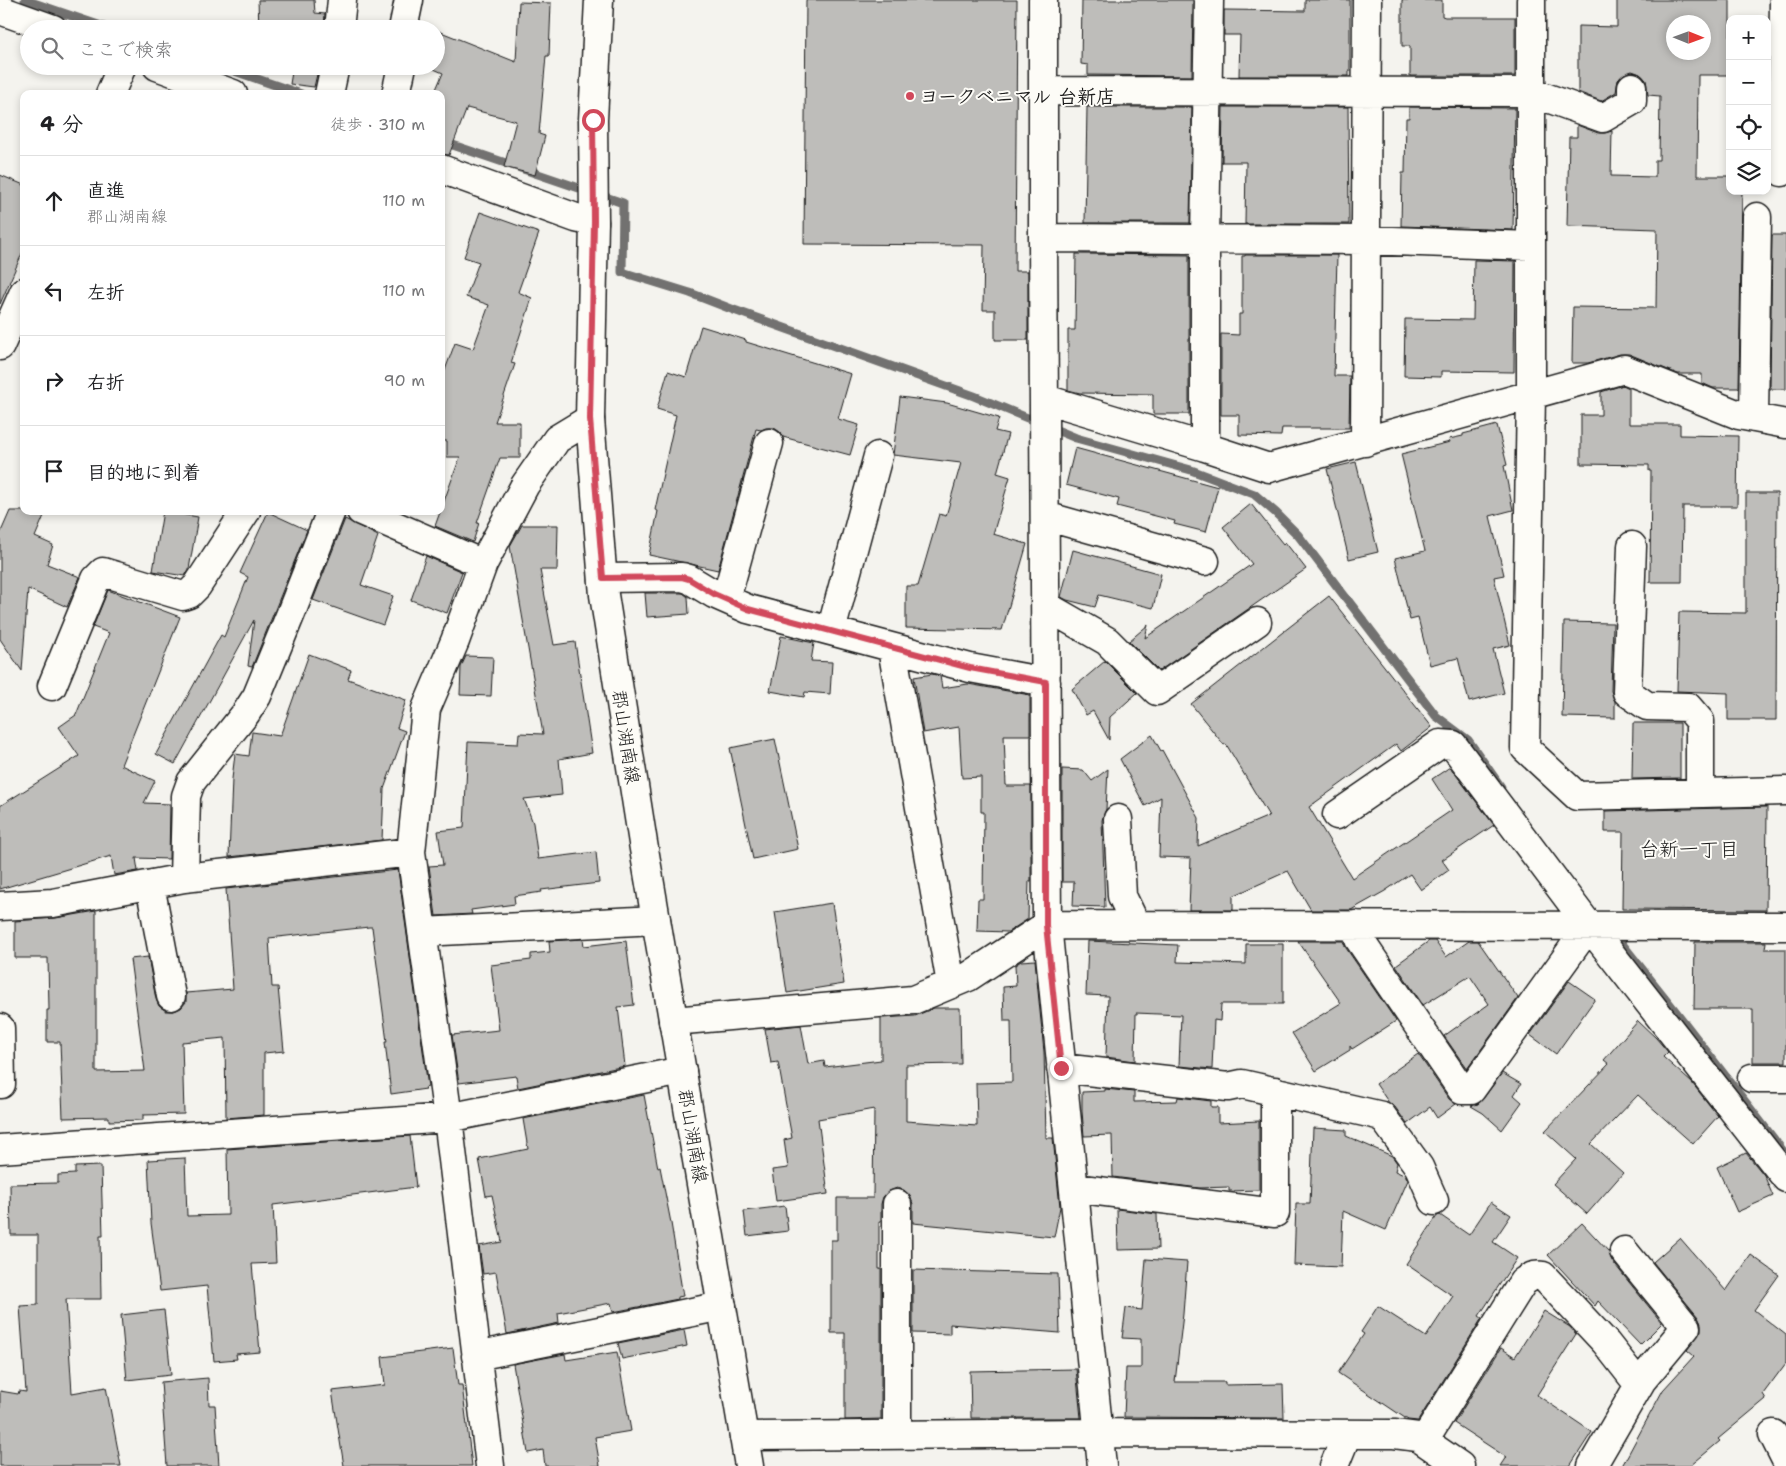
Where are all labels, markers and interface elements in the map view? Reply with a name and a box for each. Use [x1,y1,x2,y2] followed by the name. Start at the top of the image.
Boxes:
[1666,15,1711,60] north arrow
[1726,15,1771,195] map controls
[1726,15,1771,60] button: +
[20,20,445,75] search box
[38,34,66,62] icon: search
[78,37,173,62] text: ここで検索
[1726,60,1771,105] button: −
[920,84,1115,109] place label: ヨークベニマル 台新店
[904,90,916,102] marker: ヨークベニマル 台新店
[1726,105,1771,150] button: locate
[582,109,605,132] route start
[40,110,83,138] text: 4 分
[331,114,425,135] text: 徒歩 · 310 m
[1726,150,1771,195] button: layers
[87,178,125,203] text: 直進
[40,187,68,215] icon: ahead
[382,190,425,211] text: 110 m
[87,206,167,227] text: 郡山湖南線
[40,277,68,305] icon: left
[87,280,125,305] text: 左折
[382,280,425,301] text: 110 m
[40,367,68,395] icon: right
[87,370,125,395] text: 右折
[384,370,425,391] text: 90 m
[40,457,68,485] icon: arrive
[87,460,201,485] text: 目的地に到着
[606,688,646,786] street label: 郡山湖南線
[1639,836,1739,862] district label: 台新一丁目
[1050,1057,1073,1080] route end
[672,1087,714,1185] street label: 郡山湖南線

